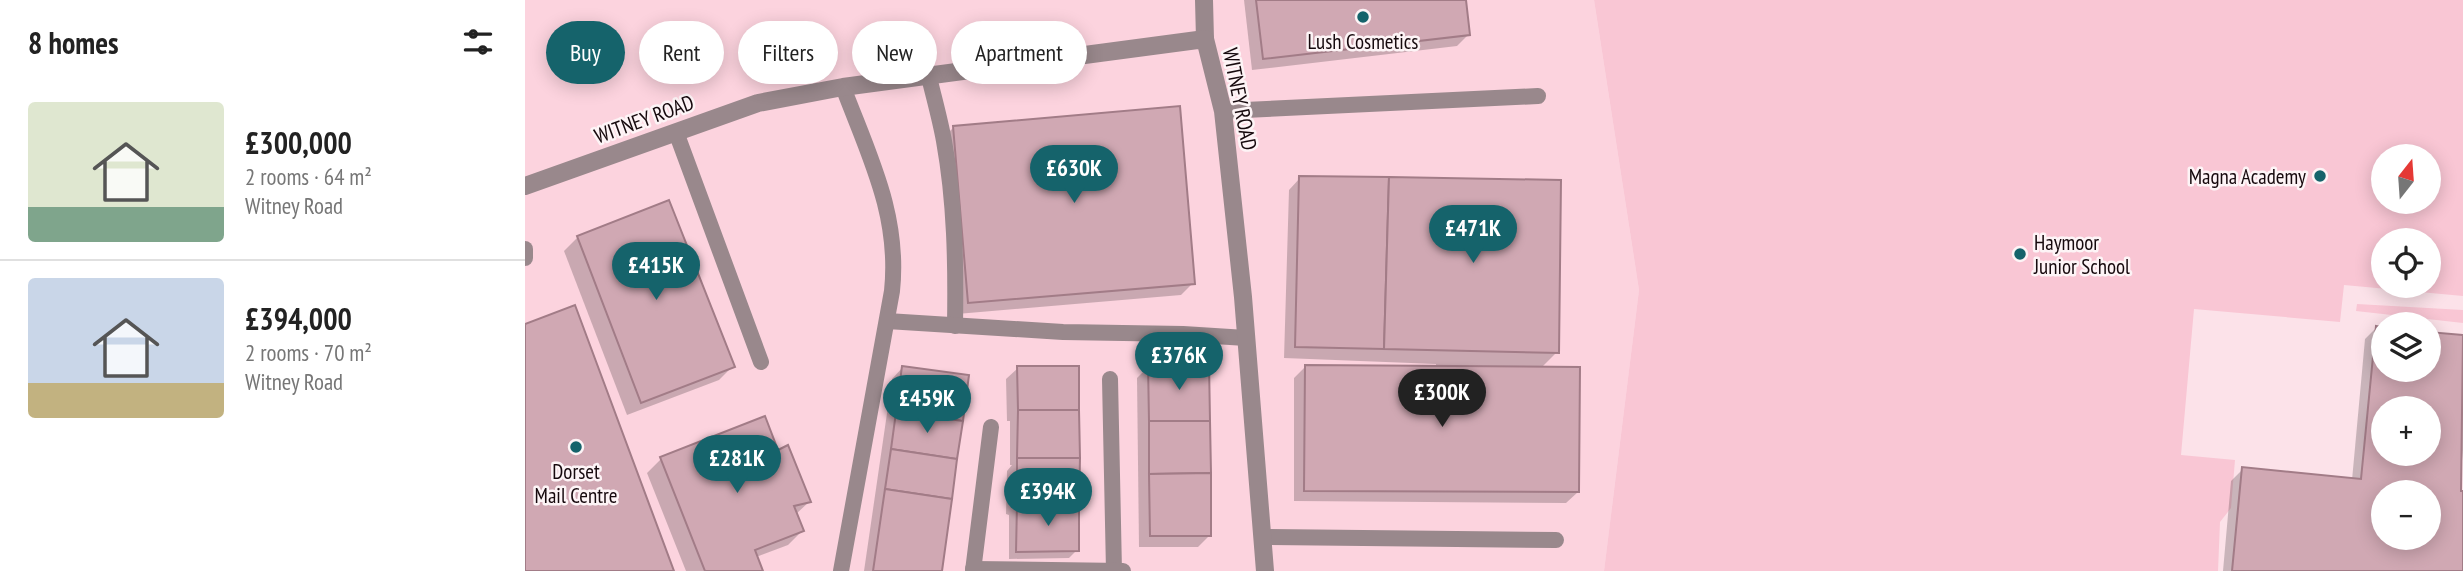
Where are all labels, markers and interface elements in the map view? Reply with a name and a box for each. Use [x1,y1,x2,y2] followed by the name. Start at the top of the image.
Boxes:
[1355,9,1371,25] marker: Lush Cosmetics
[546,21,625,84] chip: Buy
[639,21,724,84] chip: Rent
[738,21,838,84] chip: Filters
[852,21,937,84] chip: New
[951,21,1087,84] chip: Apartment
[28,23,119,62] text: 8 homes
[459,23,497,61] icon: filters
[1308,28,1418,55] place label: Lush Cosmetics
[1217,45,1263,153] street label: WITNEY ROAD
[591,89,697,149] street label: WITNEY ROAD
[245,123,352,162] text: £300,000
[84,130,168,214] icon: home
[2371,144,2441,214] north arrow
[2371,144,2441,550] map controls
[1025,146,1123,205] pin: £630K
[1046,153,1102,182] text: £630K
[245,162,372,191] text: 2 rooms · 64 m²
[2189,163,2306,190] place label: Magna Academy
[2312,168,2328,184] marker: Magna Academy
[245,191,343,220] text: Witney Road
[1424,205,1522,265] pin: £471K
[1445,213,1501,242] text: £471K
[2371,228,2441,298] button: locate
[2033,229,2130,280] place label: Haymoor Junior School
[607,243,705,302] pin: £415K
[2012,246,2028,262] marker: Haymoor Junior School
[628,250,684,279] text: £415K
[245,299,352,338] text: £394,000
[84,306,168,390] icon: home
[2371,312,2441,382] button: layers
[1130,332,1228,392] pin: £376K
[245,338,372,367] text: 2 rooms · 70 m²
[1151,340,1207,369] text: £376K
[245,367,343,396] text: Witney Road
[1393,370,1491,429] pin: £300K
[878,376,976,435] pin: £459K
[1414,377,1470,406] text: £300K
[899,383,955,412] text: £459K
[2371,396,2441,466] button: +
[688,435,786,495] pin: £281K
[568,439,584,455] marker: Dorset Mail Centre
[709,443,765,472] text: £281K
[535,458,617,509] place label: Dorset Mail Centre
[999,468,1097,528] pin: £394K
[1020,476,1076,505] text: £394K
[2371,480,2441,550] button: −

